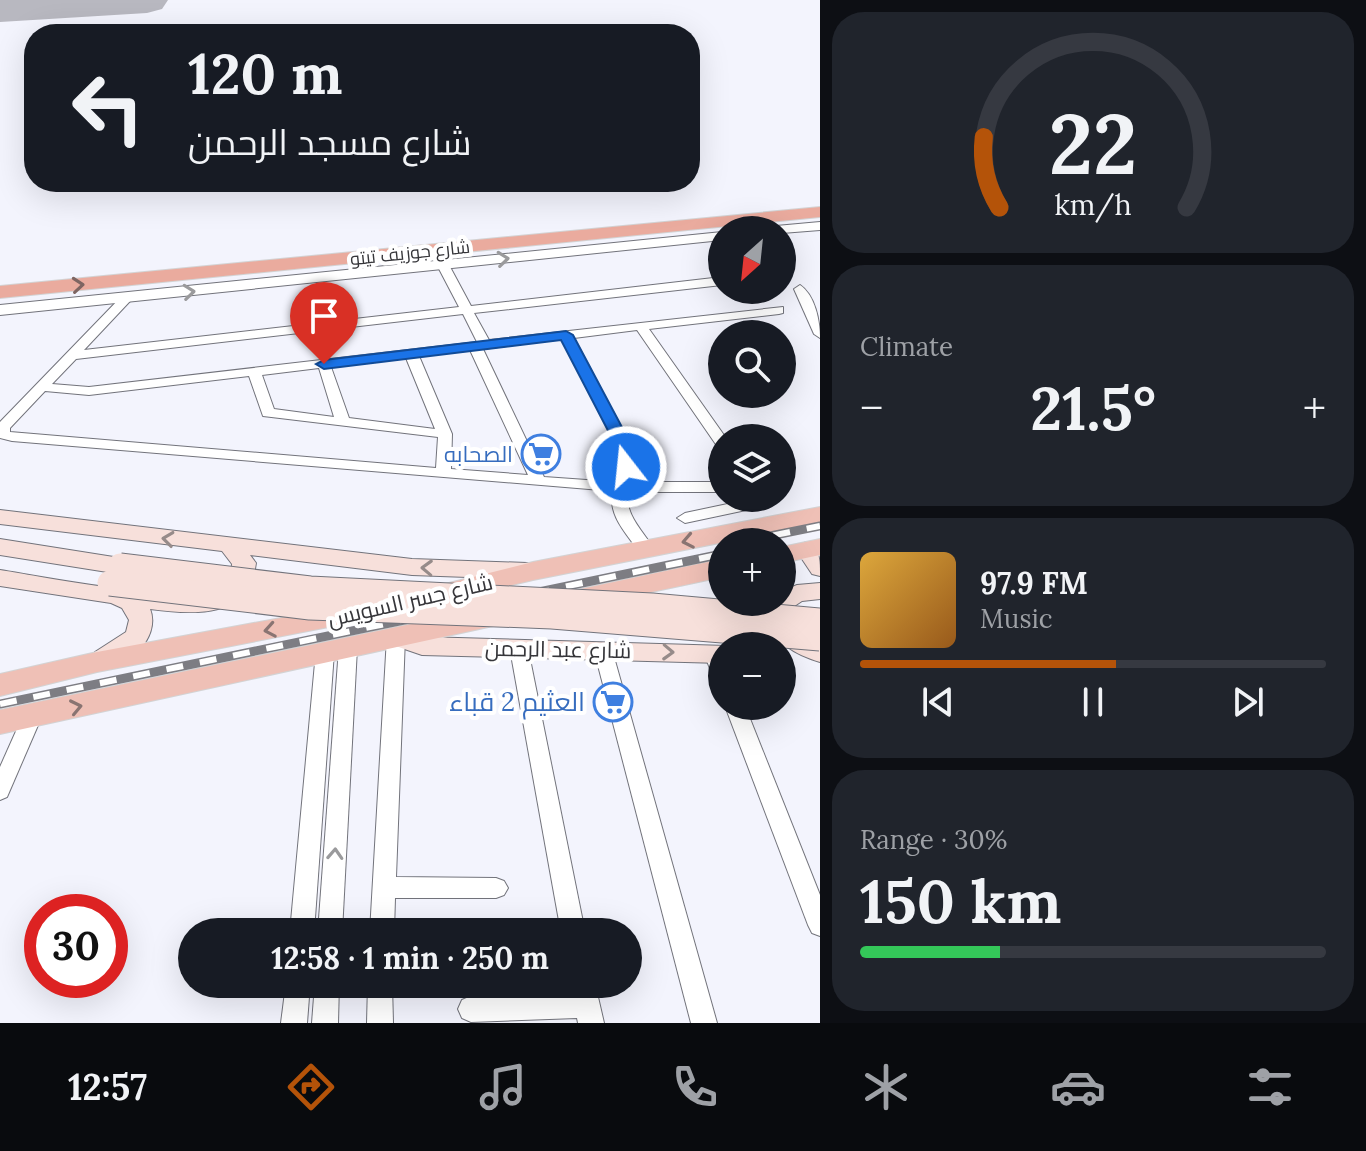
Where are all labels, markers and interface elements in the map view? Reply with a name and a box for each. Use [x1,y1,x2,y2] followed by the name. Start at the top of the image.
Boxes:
[188,38,342,109] text: 120 m
[56,56,160,160] icon: left
[1049,90,1137,197] text: 22
[188,119,472,165] text: شارع مسجد الرحمن
[1054,187,1132,224] text: km/h
[708,216,796,304] north arrow
[708,216,796,720] map controls
[349,235,471,271] street label: شارع جوزيف تيتو
[497,250,510,267] one-way arrow
[72,276,85,293] one-way arrow
[290,282,358,364] pin
[183,284,196,301] one-way arrow
[302,294,346,338] icon: arrive
[708,320,796,408] button: search
[860,330,953,363] text: Climate
[1030,370,1156,446] text: 21.5°
[860,380,883,436] text: −
[1303,380,1326,436] text: +
[708,424,796,512] button: layers
[584,425,668,509] position arrow
[520,433,562,475] supermarket icon: الصحابه
[444,440,513,468] place label: الصحابه
[708,528,796,616] button: +
[161,531,175,548] one-way arrow
[682,531,695,548] one-way arrow
[420,559,433,576] one-way arrow
[980,564,1088,602] text: 97.9 FM
[325,567,495,634] street label: شارع جسر السويس
[980,602,1053,635] text: Music
[263,621,277,638] one-way arrow
[708,632,796,720] button: −
[485,634,631,665] street label: شارع عبد الرحمن
[662,644,675,661] one-way arrow
[916,680,960,724] icon: previous
[1071,680,1115,724] icon: pause
[1226,680,1270,724] icon: next
[592,681,634,723] supermarket icon: العثيم 2 قباء
[449,685,585,720] place label: العثيم 2 قباء
[69,699,83,716] one-way arrow
[860,823,1007,856] text: Range · 30%
[326,847,343,860] one-way arrow
[860,863,1062,939] text: 150 km
[24,894,128,998] speed limit sign: 30
[271,939,549,977] text: 12:58 · 1 min · 250 m
[283,1059,339,1115] icon: directions
[475,1059,531,1115] icon: music
[667,1059,723,1115] icon: phone
[858,1059,914,1115] icon: climate
[1050,1059,1106,1115] icon: car
[1242,1059,1298,1115] icon: filters
[68,1064,147,1110] text: 12:57

